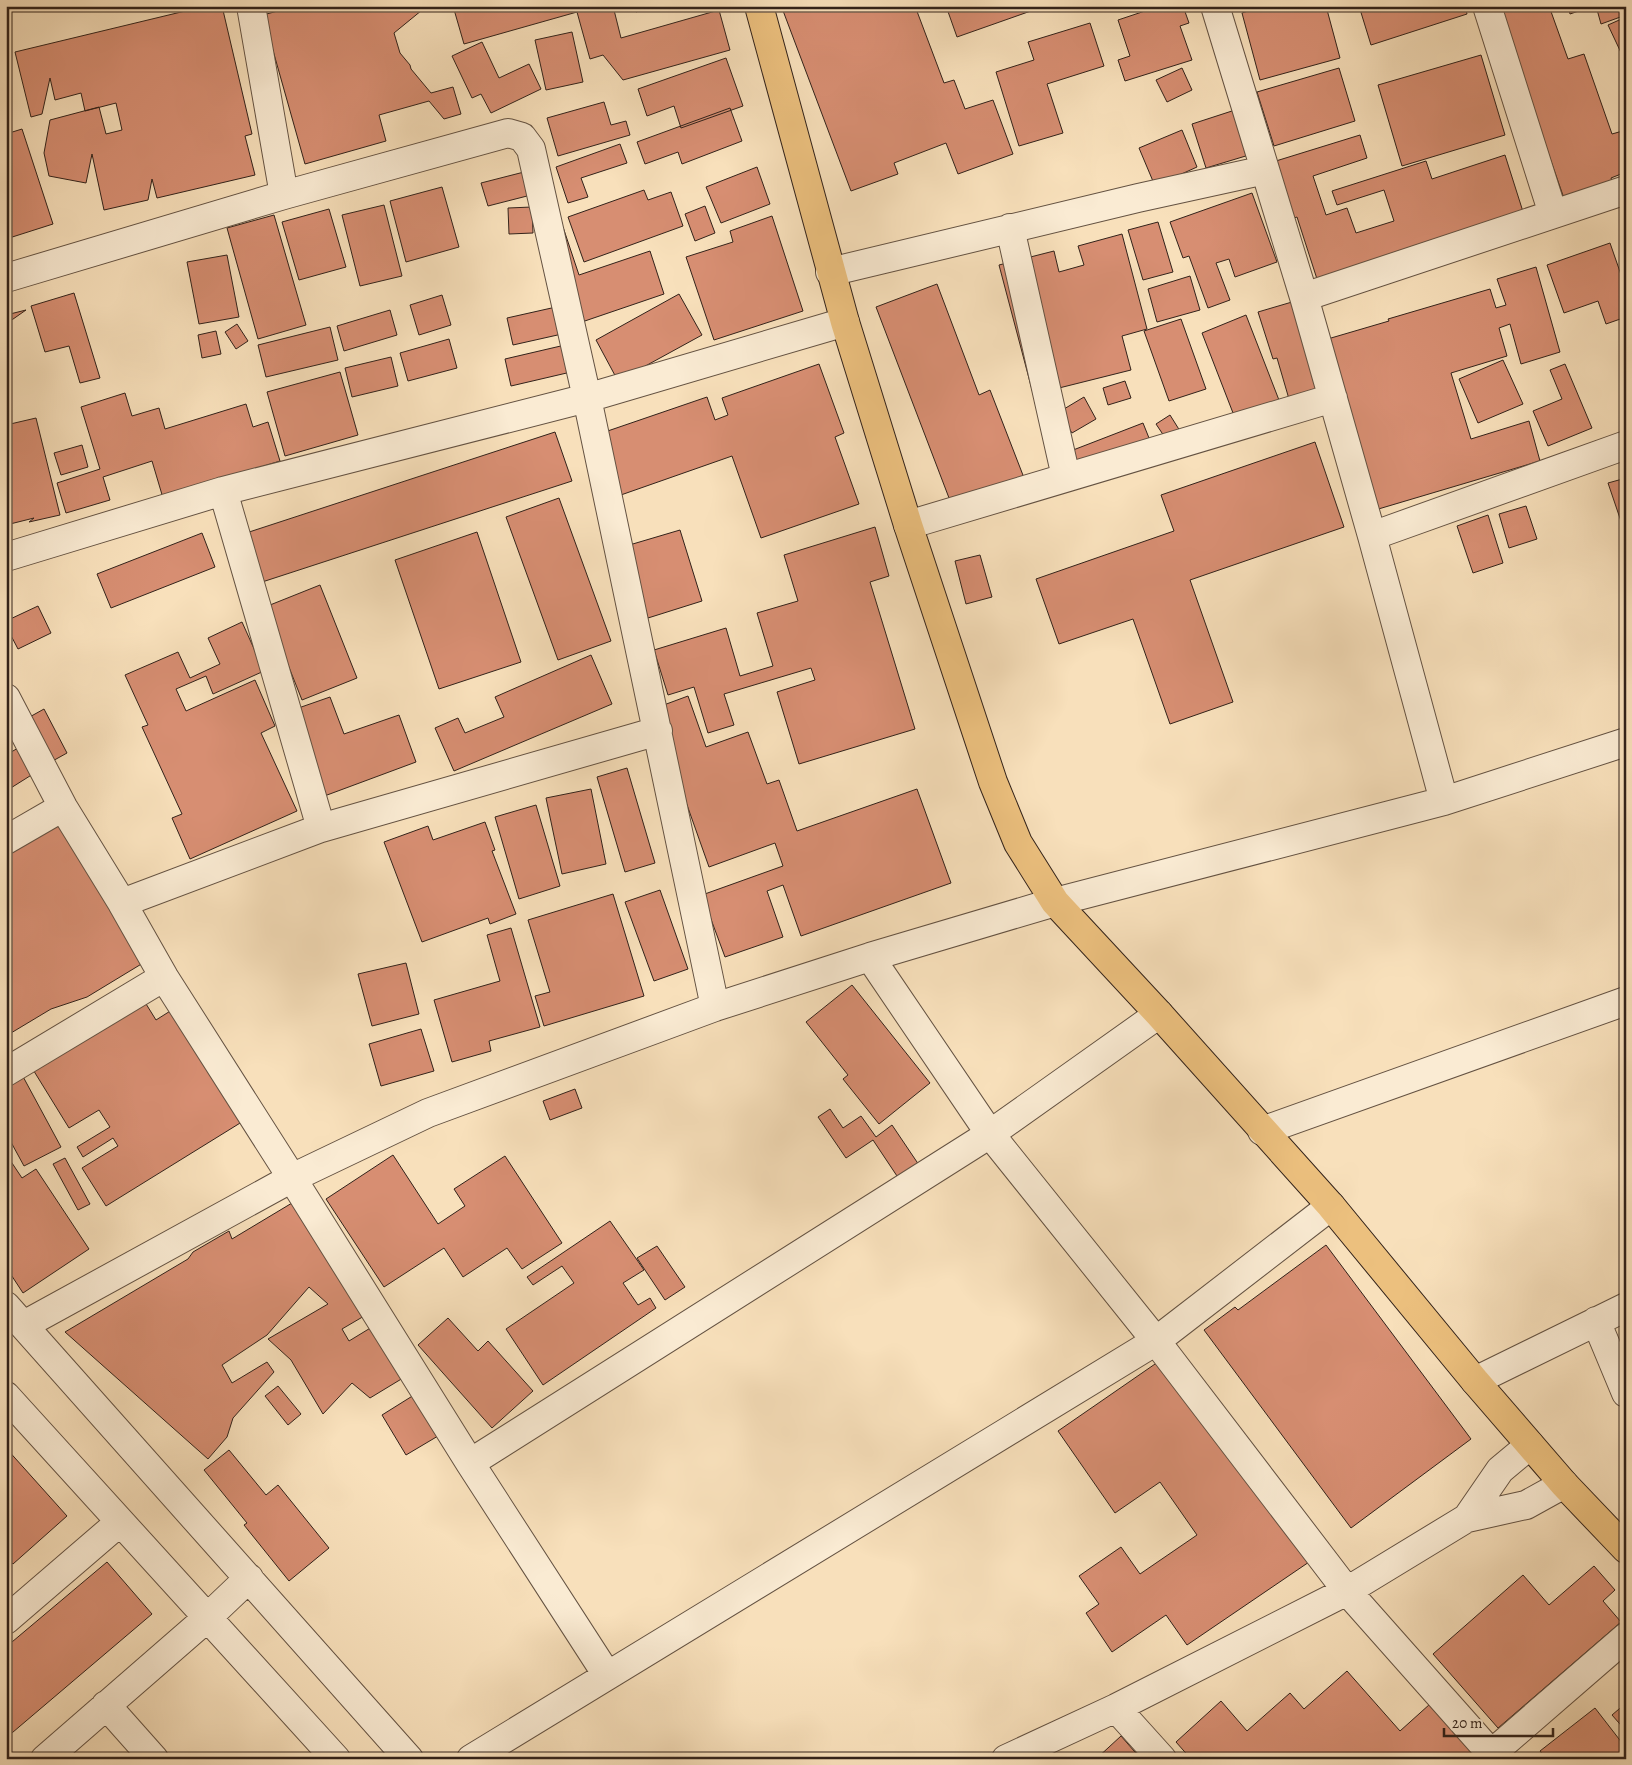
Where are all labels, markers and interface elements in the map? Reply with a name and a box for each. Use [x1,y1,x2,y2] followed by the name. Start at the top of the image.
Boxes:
[1444,1705,1553,1737] scale bar
[1452,1713,1483,1733] text: 20 m

